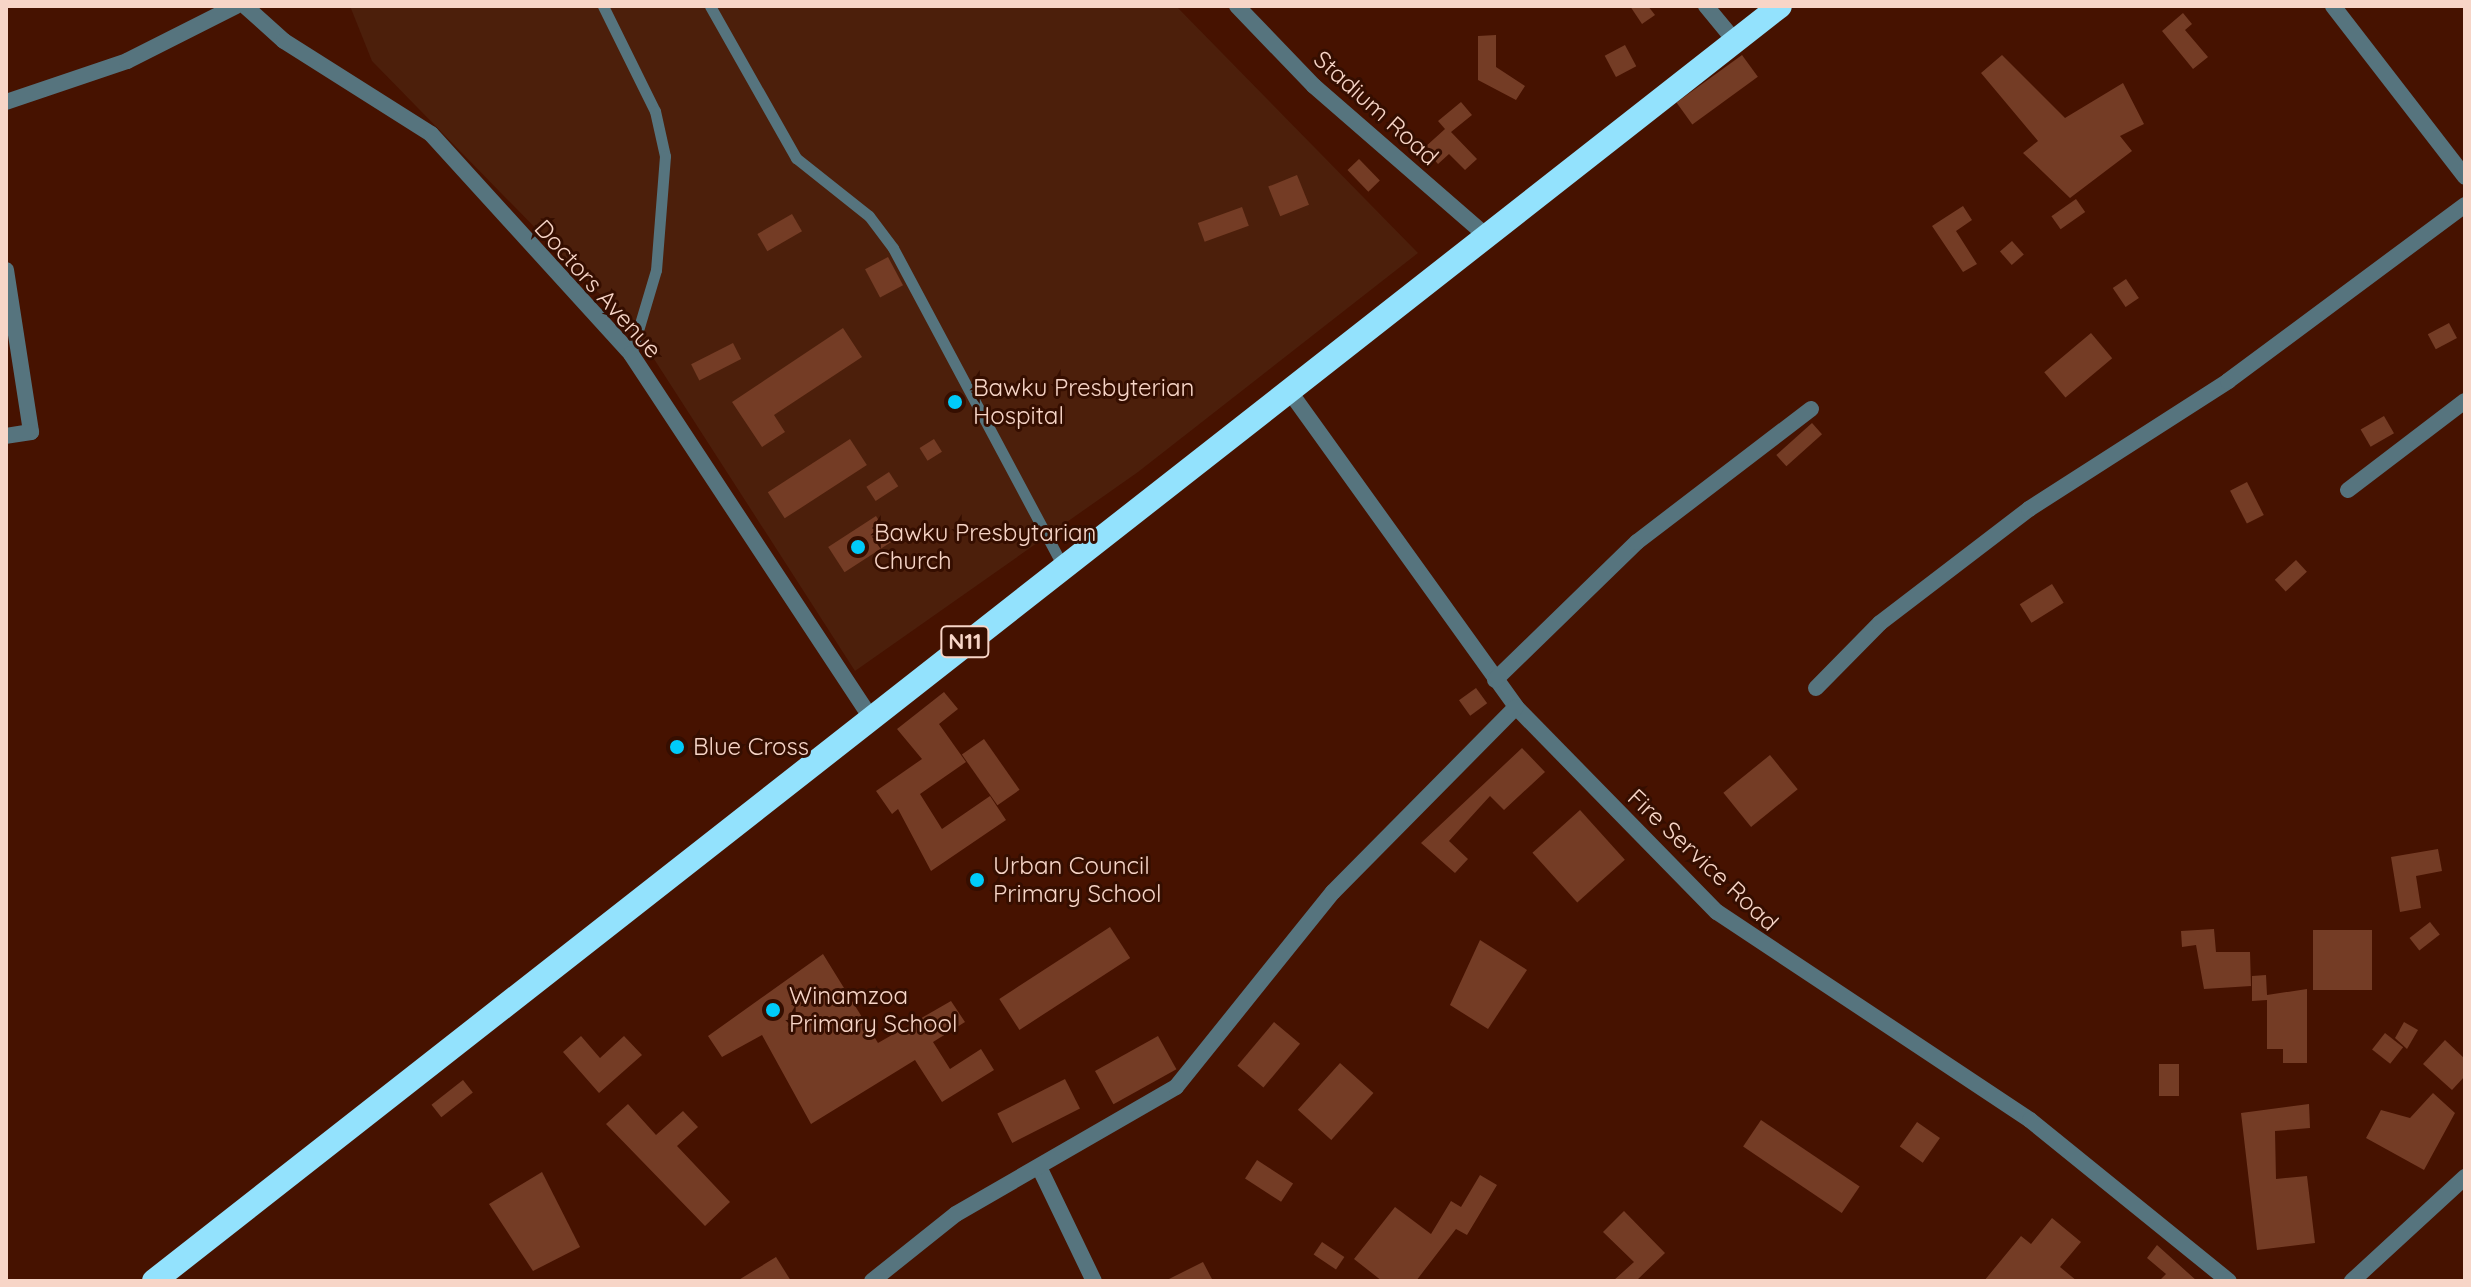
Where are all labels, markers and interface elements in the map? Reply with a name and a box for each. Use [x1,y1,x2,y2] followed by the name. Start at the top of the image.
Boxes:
[1308,45,1444,171] street label: Stadium Road
[528,214,668,364] street label: Doctors Avenue
[973,374,1194,430] place label: Bawku Presbyterian Hospital
[944,391,966,413] marker: Bawku Presbyterian Hospital
[874,519,1096,575] place label: Bawku Presbytarian Church
[849,538,867,556] marker: Bawku Presbytarian Church
[939,624,991,660] road number: N11
[693,733,809,761] place label: Blue Cross
[668,738,686,756] marker: Blue Cross
[1622,783,1784,937] street label: Fire Service Road
[993,852,1162,908] place label: Urban Council Primary School
[968,871,986,889] marker: Urban Council Primary School
[789,982,958,1038] place label: Winamzoa Primary School
[764,1001,782,1019] marker: Winamzoa Primary School

